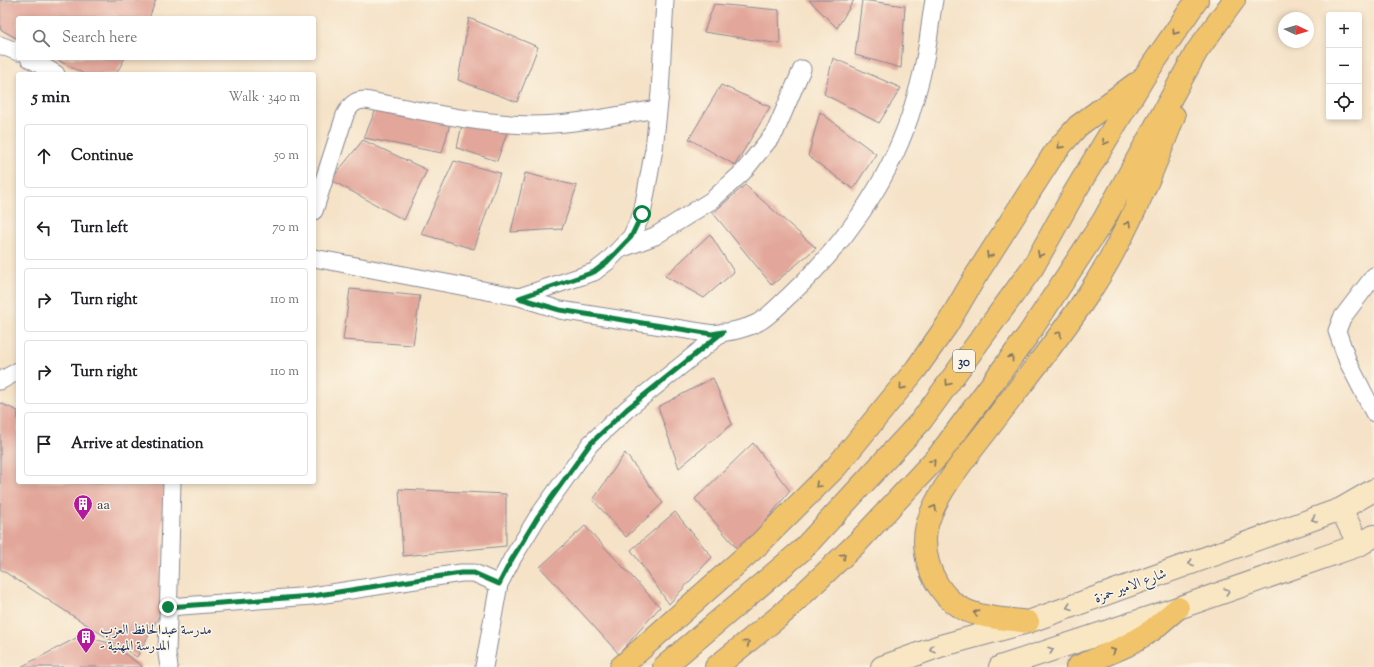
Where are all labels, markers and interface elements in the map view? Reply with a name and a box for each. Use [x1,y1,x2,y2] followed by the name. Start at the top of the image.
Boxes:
[1278,12,1314,48] north arrow
[1326,12,1362,120] map controls
[1326,12,1362,48] button: +
[16,16,316,60] search box
[30,27,52,49] icon: search
[62,28,137,49] text: Search here
[1172,28,1179,35] one-way arrow
[1326,48,1362,84] button: −
[1326,84,1362,120] button: locate
[32,86,70,110] text: 5 min
[229,89,300,107] text: Walk · 340 m
[1102,138,1109,145] one-way arrow
[1057,141,1064,149] one-way arrow
[33,145,55,167] icon: ahead
[71,146,133,167] text: Continue
[274,147,299,165] text: 50 m
[633,205,651,223] route start
[33,217,55,239] icon: left
[71,218,128,239] text: Turn left
[272,219,299,237] text: 70 m
[1123,221,1131,228] one-way arrow
[1037,250,1044,257] one-way arrow
[986,251,994,258] one-way arrow
[33,289,55,311] icon: right
[71,290,137,311] text: Turn right
[270,291,299,309] text: 110 m
[1054,331,1062,338] one-way arrow
[953,350,975,372] road number: 30
[1006,356,1013,363] one-way arrow
[33,361,55,383] icon: right
[71,362,137,383] text: Turn right
[270,363,299,381] text: 110 m
[945,379,953,386] one-way arrow
[899,382,906,389] one-way arrow
[33,433,55,455] icon: arrive
[71,434,204,455] text: Arrive at destination
[928,459,936,467] one-way arrow
[815,480,822,488] one-way arrow
[72,493,94,521] building icon: aa
[97,496,110,516] place label: aa
[929,504,936,512] one-way arrow
[1310,514,1317,523] one-way arrow
[838,553,846,561] one-way arrow
[1188,558,1195,567] one-way arrow
[1092,565,1170,609] street label: شارع الامير حمزة
[1223,587,1230,596] one-way arrow
[159,598,177,616] route end
[1066,603,1073,611] one-way arrow
[972,609,979,618] one-way arrow
[100,621,212,657] place label: مدرسة عبدالحافظ العزب - المدرسة المهنية
[75,626,97,654] building icon: مدرسة عبدالحافظ العزب - المدرسة المهنية
[742,640,749,647] one-way arrow
[928,645,935,653] one-way arrow
[1047,646,1054,655] one-way arrow
[1109,648,1116,656] one-way arrow

